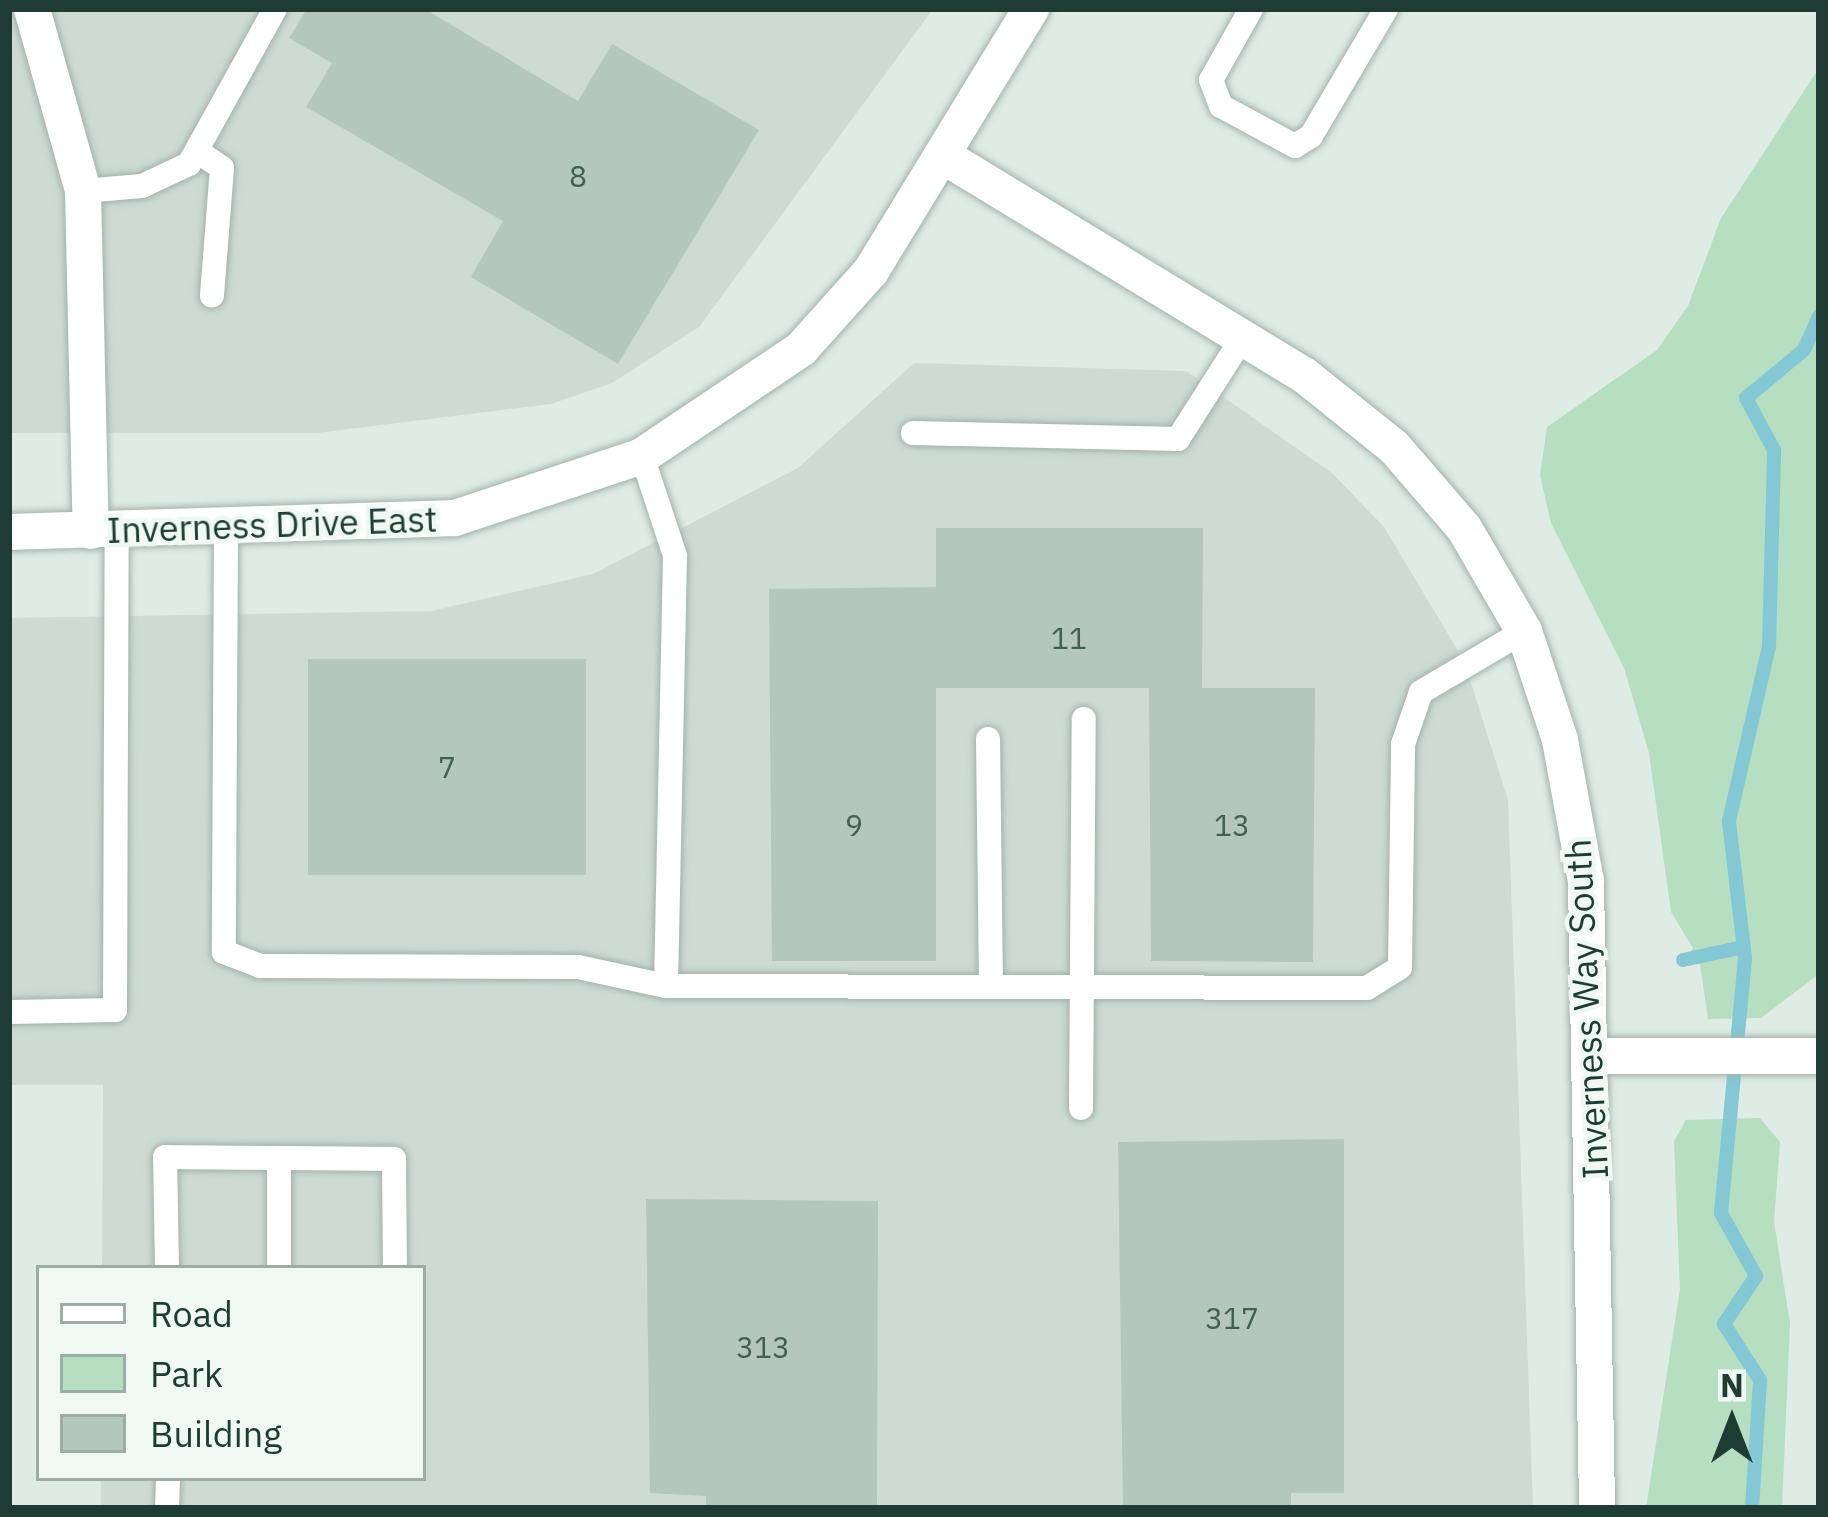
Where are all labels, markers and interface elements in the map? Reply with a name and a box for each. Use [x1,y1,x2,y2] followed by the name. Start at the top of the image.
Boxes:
[569,158,587,194] house number: 8
[106,497,438,551] street label: Inverness Drive East
[1051,620,1087,656] house number: 11
[438,749,456,785] house number: 7
[845,807,863,843] house number: 9
[1214,807,1250,843] house number: 13
[1556,838,1616,1180] street label: Inverness Way South
[36,1265,426,1481] legend
[150,1290,233,1337] text: Road
[1205,1300,1259,1336] house number: 317
[736,1329,790,1365] house number: 313
[150,1350,223,1397] text: Park
[1672,1361,1792,1481] north arrow
[1720,1363,1744,1406] text: N
[150,1410,282,1457] text: Building

